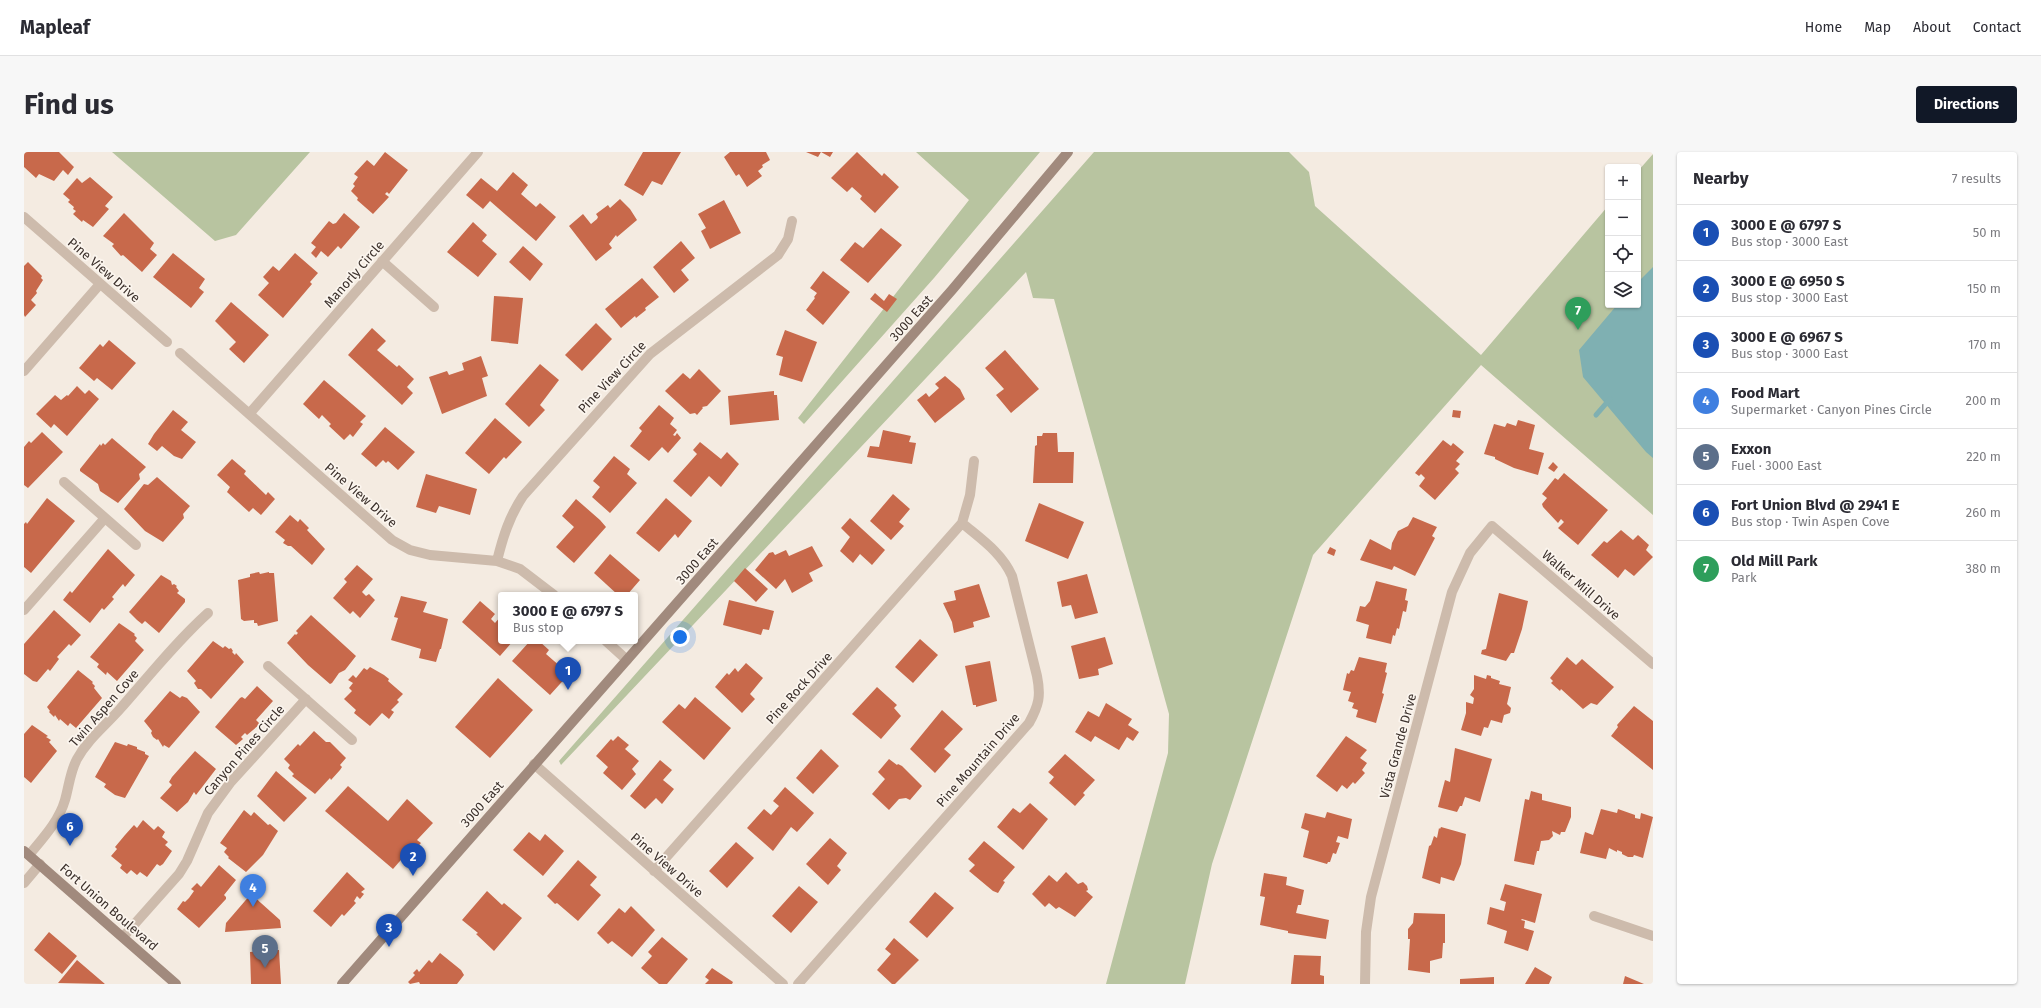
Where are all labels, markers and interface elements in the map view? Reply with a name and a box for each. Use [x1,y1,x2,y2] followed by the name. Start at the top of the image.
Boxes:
[20,16,90,39] text: Mapleaf
[1805,19,1842,36] text: Home
[1864,19,1891,36] text: Map
[1913,19,1951,36] text: About
[1973,19,2021,36] text: Contact
[1916,86,2017,123] button: Directions
[24,88,114,121] text: Find us
[1605,164,1641,308] map controls
[1605,164,1641,200] button: +
[1693,168,1748,189] text: Nearby
[1952,171,2001,186] text: 7 results
[1605,200,1641,236] button: −
[1731,216,1841,234] text: 3000 E @ 6797 S
[1703,225,1709,240] text: 1
[1973,225,2001,240] text: 50 m
[1731,234,1848,249] text: Bus stop · 3000 East
[65,235,143,305] street label: Pine View Drive
[1605,236,1641,272] button: locate
[321,238,387,310] street label: Manorly Circle
[1605,272,1641,308] button: layers
[1731,272,1845,290] text: 3000 E @ 6950 S
[1703,281,1709,296] text: 2
[1967,281,2001,296] text: 150 m
[1731,290,1848,305] text: Bus stop · 3000 East
[887,292,936,344] street label: 3000 East
[1565,297,1591,330] pin: 7
[1731,328,1843,346] text: 3000 E @ 6967 S
[1703,337,1709,352] text: 3
[1968,337,2001,352] text: 170 m
[575,338,649,416] street label: Pine View Circle
[1731,346,1848,361] text: Bus stop · 3000 East
[1731,384,1800,402] text: Food Mart
[1702,393,1710,408] text: 4
[1965,393,2001,408] text: 200 m
[1731,402,1932,417] text: Supermarket · Canyon Pines Circle
[1731,440,1771,458] text: Exxon
[1703,449,1709,464] text: 5
[1966,449,2001,464] text: 220 m
[1731,458,1822,473] text: Fuel · 3000 East
[322,460,400,530] street label: Pine View Drive
[1731,496,1900,514] text: Fort Union Blvd @ 2941 E
[1702,505,1710,520] text: 6
[1966,505,2001,520] text: 260 m
[1731,514,1890,529] text: Bus stop · Twin Aspen Cove
[673,535,721,587] street label: 3000 East
[1539,547,1623,623] street label: Walker Mill Drive
[1731,552,1818,570] text: Old Mill Park
[1703,561,1709,576] text: 7
[1966,561,2001,576] text: 380 m
[1731,570,1757,585] text: Park
[498,592,638,644] popup
[513,602,623,620] text: 3000 E @ 6797 S
[513,620,564,635] text: Bus stop
[670,627,690,647] your location
[763,649,835,727] street label: Pine Rock Drive
[555,657,581,690] pin: 1
[66,666,142,750] street label: Twin Aspen Cove
[1377,692,1419,800] street label: Vista Grande Drive
[201,702,287,798] street label: Canyon Pines Circle
[933,710,1023,810] street label: Pine Mountain Drive
[458,778,507,830] street label: 3000 East
[57,813,83,846] pin: 6
[628,830,706,900] street label: Pine View Drive
[400,843,426,876] pin: 2
[57,860,161,954] street label: Fort Union Boulevard
[240,874,266,907] pin: 4
[376,914,402,947] pin: 3
[252,935,278,968] pin: 5

